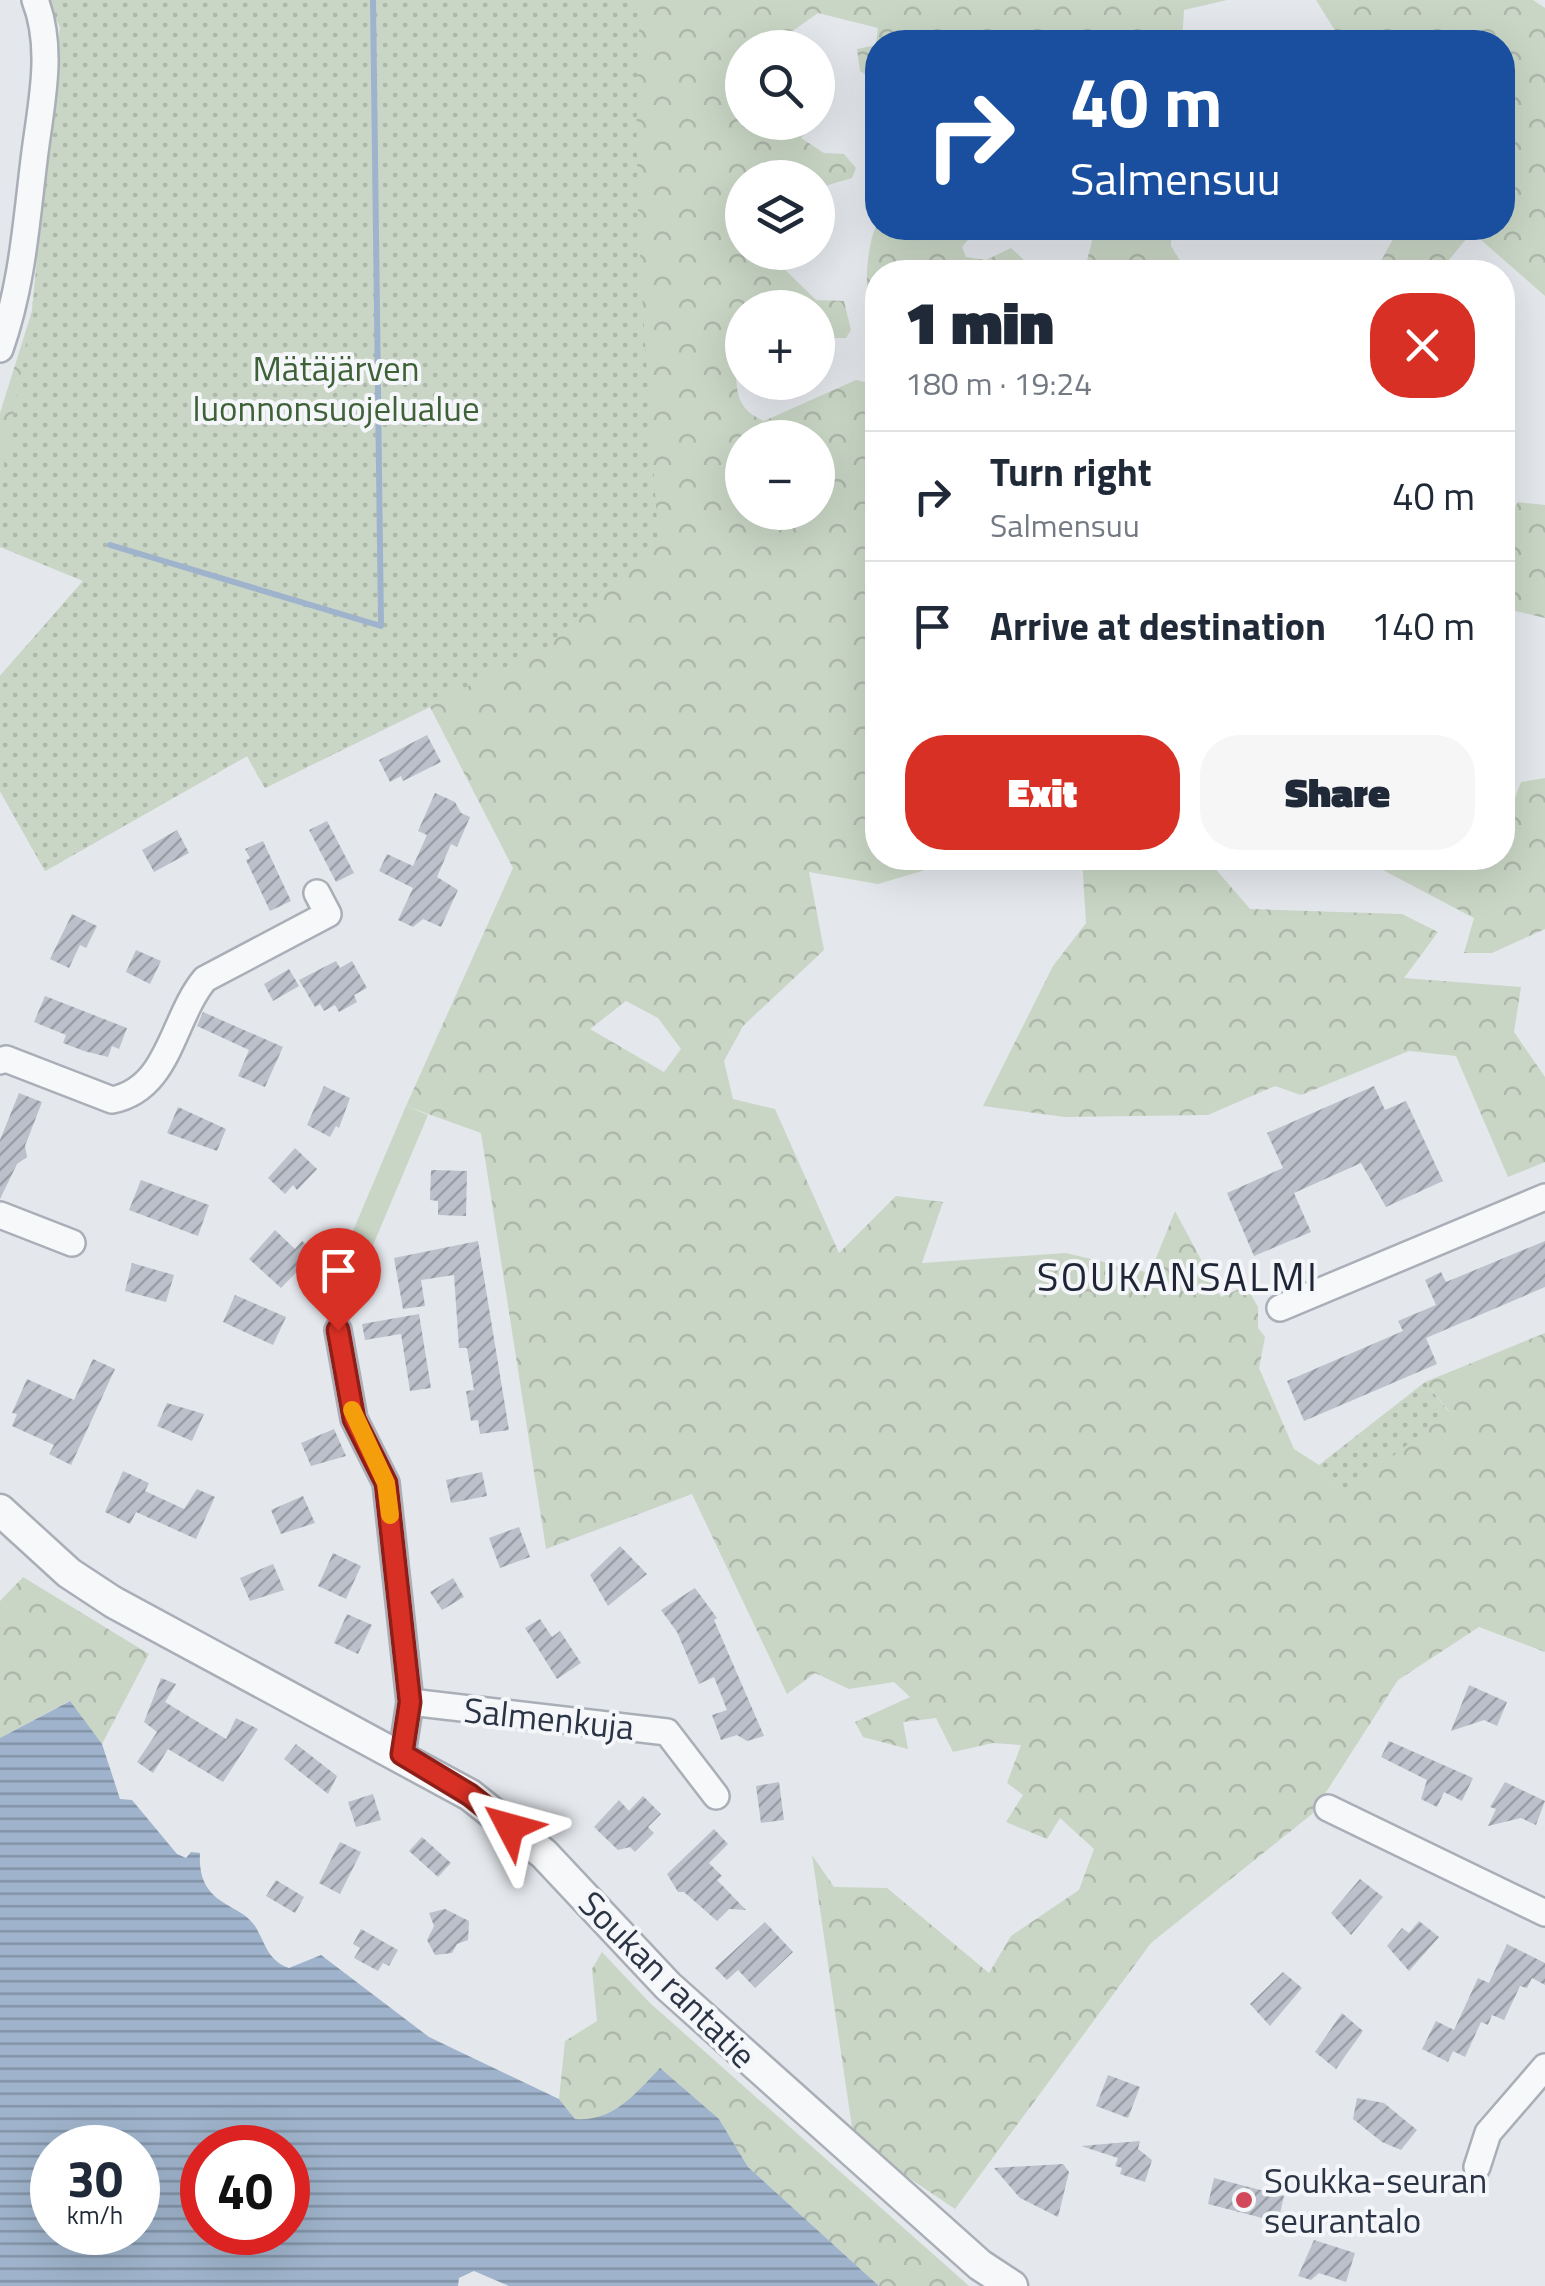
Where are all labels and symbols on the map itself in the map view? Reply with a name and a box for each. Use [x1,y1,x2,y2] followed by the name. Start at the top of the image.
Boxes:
[192,341,480,435] park label: Mätäjärven luonnonsuojelualue
[296,1228,381,1331] pin
[1037,1246,1319,1307] district label: SOUKANSALMI
[461,1682,637,1754] street label: Salmenkuja
[458,1775,562,1879] position arrow
[567,1878,769,2080] street label: Soukan rantatie
[180,2125,310,2255] speed limit sign: 40
[1264,2153,1487,2247] place label: Soukka-seuran seurantalo
[1233,2189,1255,2211] marker: Soukka-seuran seurantalo

